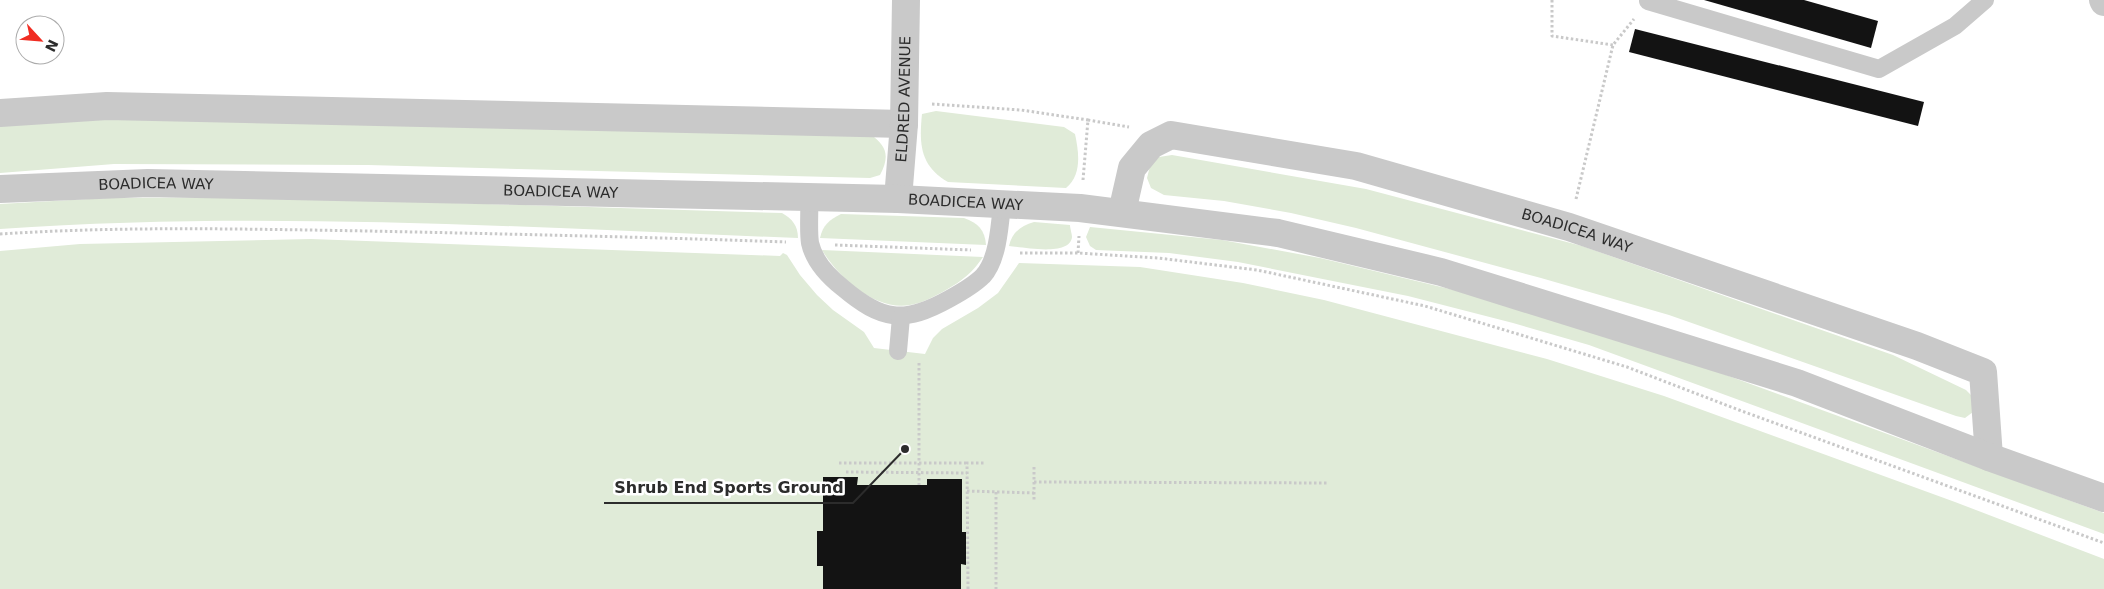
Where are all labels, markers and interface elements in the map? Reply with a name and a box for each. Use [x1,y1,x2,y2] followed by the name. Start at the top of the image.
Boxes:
[15,15,65,65] north arrow
[892,36,914,163] street label: ELDRED AVENUE
[42,37,61,54] text: N
[98,174,214,194] street label: BOADICEA WAY
[503,182,619,202] street label: BOADICEA WAY
[908,191,1024,214] street label: BOADICEA WAY
[1519,205,1635,257] street label: BOADICEA WAY
[604,472,853,503] callout: Shrub End Sports Ground
[614,478,844,497] text: Shrub End Sports Ground

